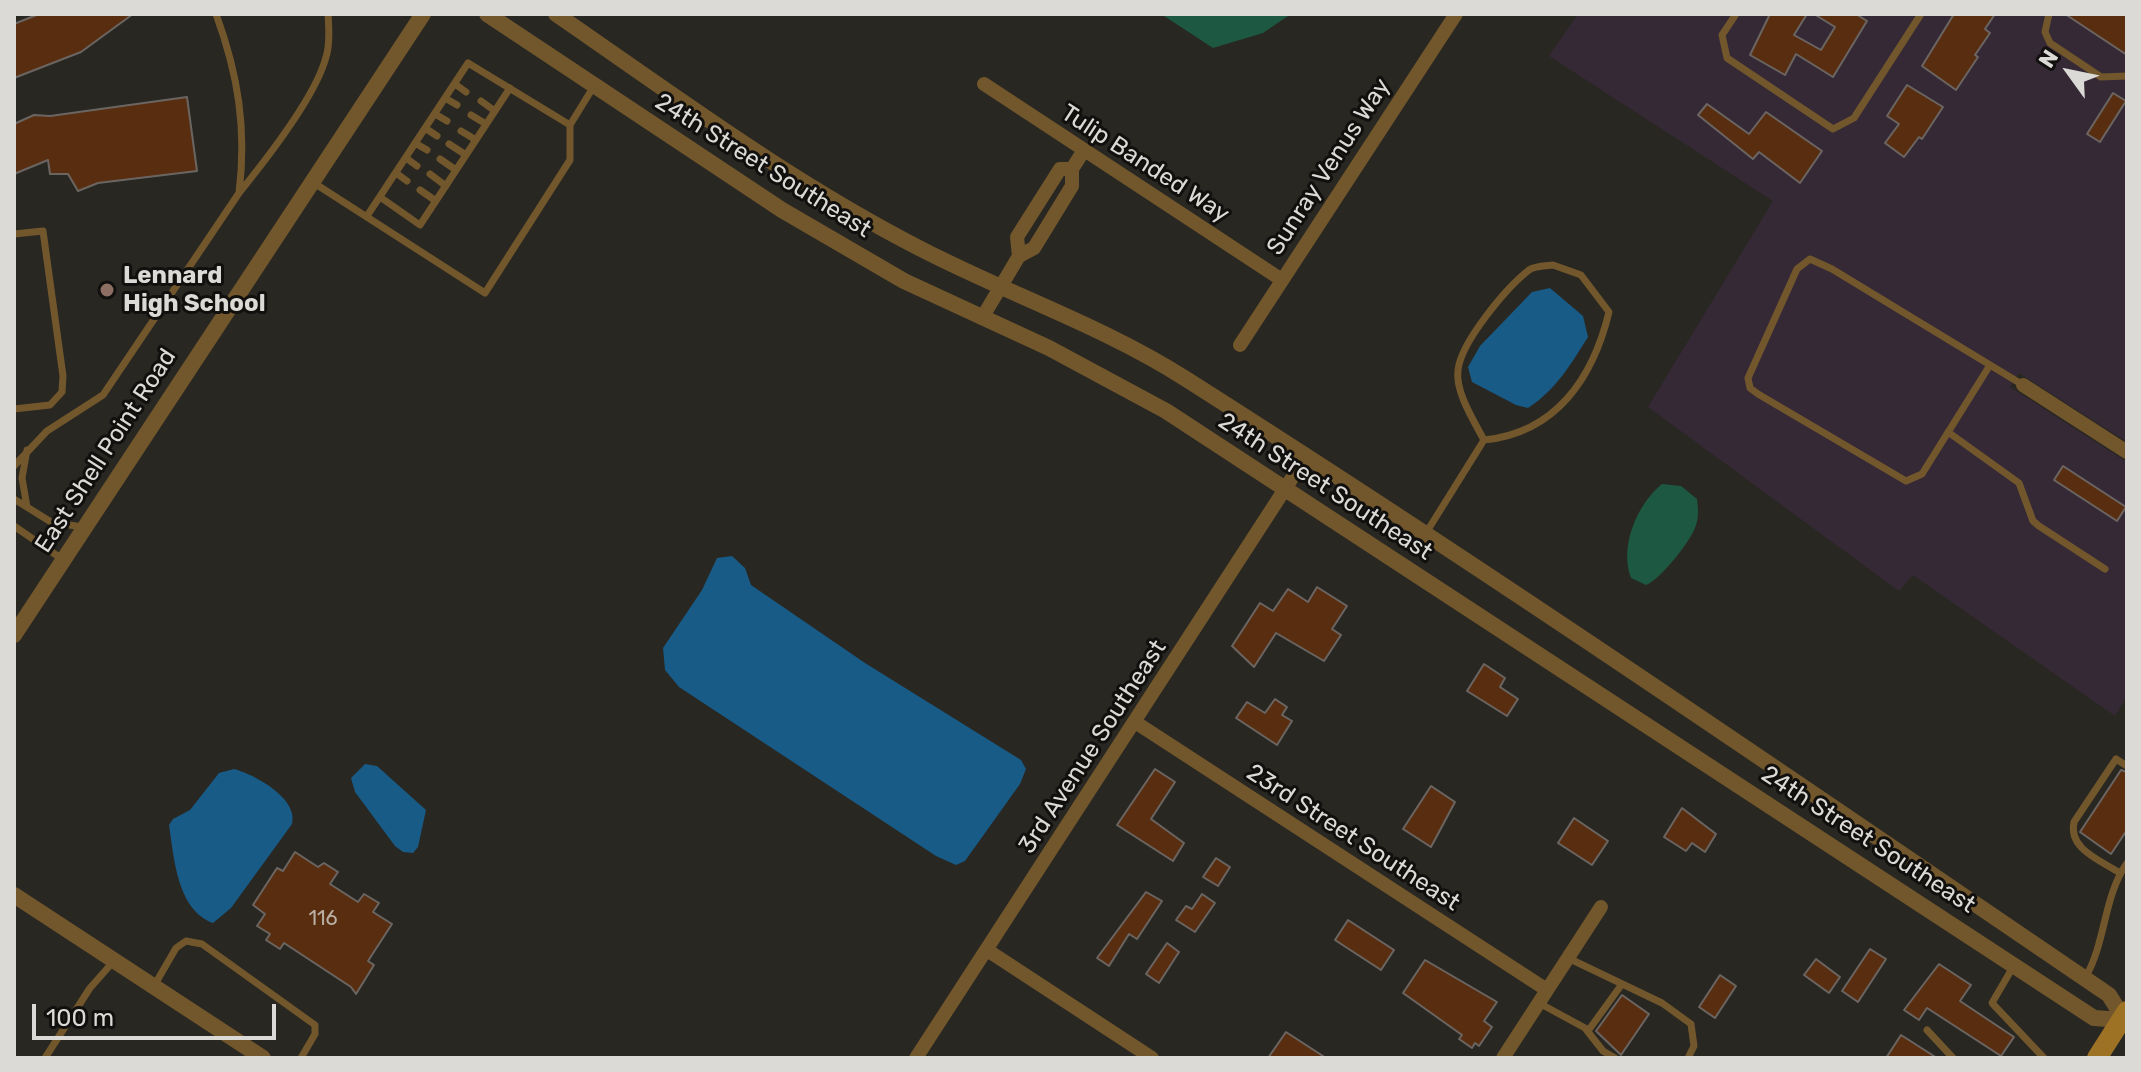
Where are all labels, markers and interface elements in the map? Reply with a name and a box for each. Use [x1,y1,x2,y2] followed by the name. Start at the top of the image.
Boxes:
[2029,32,2109,112] north arrow
[2033,45,2064,73] text: N
[1261,73,1397,261] street label: Sunray Venus Way
[650,88,876,244] street label: 24th Street Southeast
[1055,99,1235,229] street label: Tulip Banded Way
[123,262,266,318] place label: Lennard High School
[98,281,116,299] marker: Lennard High School
[29,344,183,558] street label: East Shell Point Road
[1213,407,1437,567] street label: 24th Street Southeast
[1013,635,1173,859] street label: 3rd Avenue Southeast
[1241,758,1465,918] street label: 23rd Street Southeast
[1756,760,1980,920] street label: 24th Street Southeast
[308,907,338,931] house number: 116
[36,988,280,1038] scale bar
[46,1004,114,1032] text: 100 m

